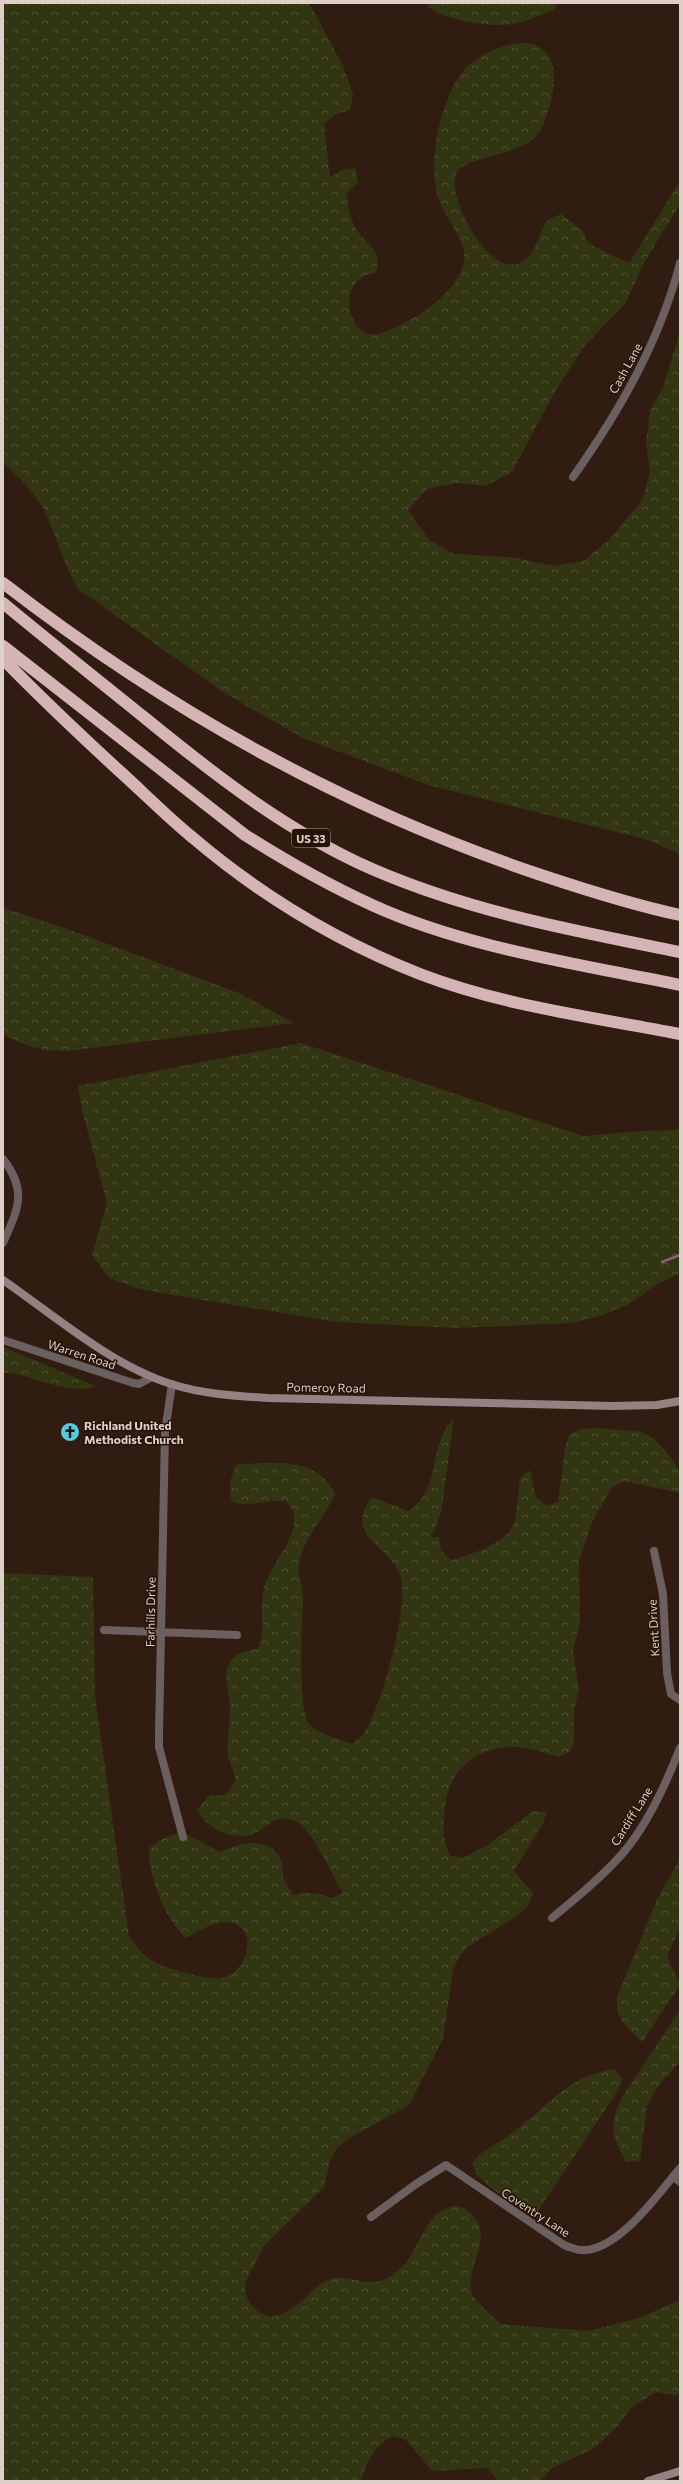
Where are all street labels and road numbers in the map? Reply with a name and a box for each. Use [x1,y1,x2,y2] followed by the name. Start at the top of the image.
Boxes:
[605,340,645,396] street label: Cash Lane
[292,829,330,847] road number: US 33
[46,1336,118,1372] street label: Warren Road
[286,1379,366,1395] street label: Pomeroy Road
[142,1577,158,1647] street label: Farhills Drive
[645,1599,661,1657] street label: Kent Drive
[607,1784,655,1848] street label: Cardiff Lane
[499,2185,573,2239] street label: Coventry Lane

